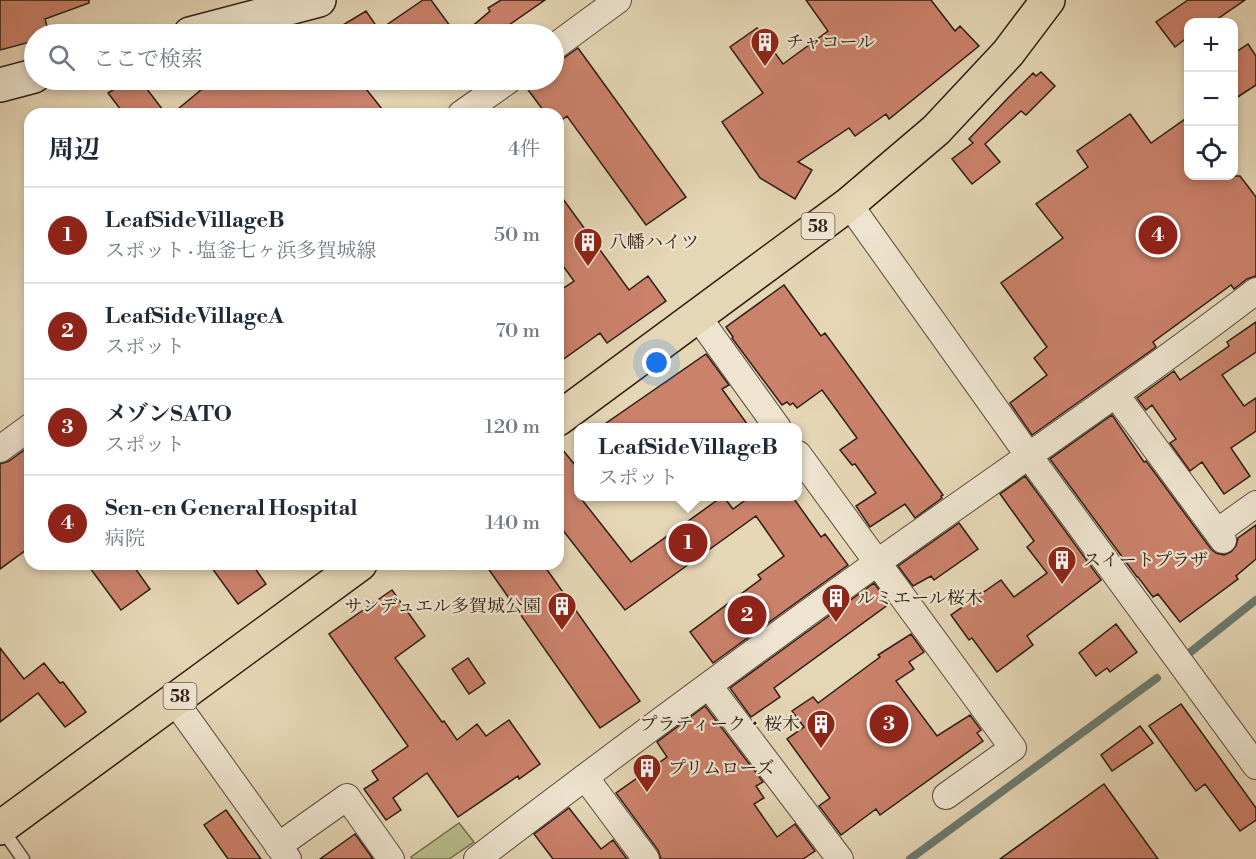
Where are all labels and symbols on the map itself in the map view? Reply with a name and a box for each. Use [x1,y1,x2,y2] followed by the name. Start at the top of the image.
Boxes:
[749,26,781,68] building icon: チャコール
[786,31,875,54] place label: チャコール
[1138,212,1178,258] pin: 4
[802,213,834,239] road number: 58
[572,226,604,268] building icon: 八幡ハイツ
[609,231,699,254] place label: 八幡ハイツ
[642,348,671,377] your location
[668,520,708,566] pin: 1
[1046,544,1078,586] building icon: スイートプラザ
[1083,549,1208,572] place label: スイートプラザ
[820,582,852,624] building icon: ルミエール桜木
[857,587,983,610] place label: ルミエール桜木
[546,590,578,632] building icon: サンデュエル多賀城公園
[728,592,766,638] pin: 2
[344,595,541,618] place label: サンデュエル多賀城公園
[164,683,196,709] road number: 58
[870,702,908,746] pin: 3
[805,708,837,750] building icon: プラティーク・桜木
[639,713,800,736] place label: プラティーク・桜木
[631,752,663,794] building icon: プリムローズ
[668,757,774,780] place label: プリムローズ

